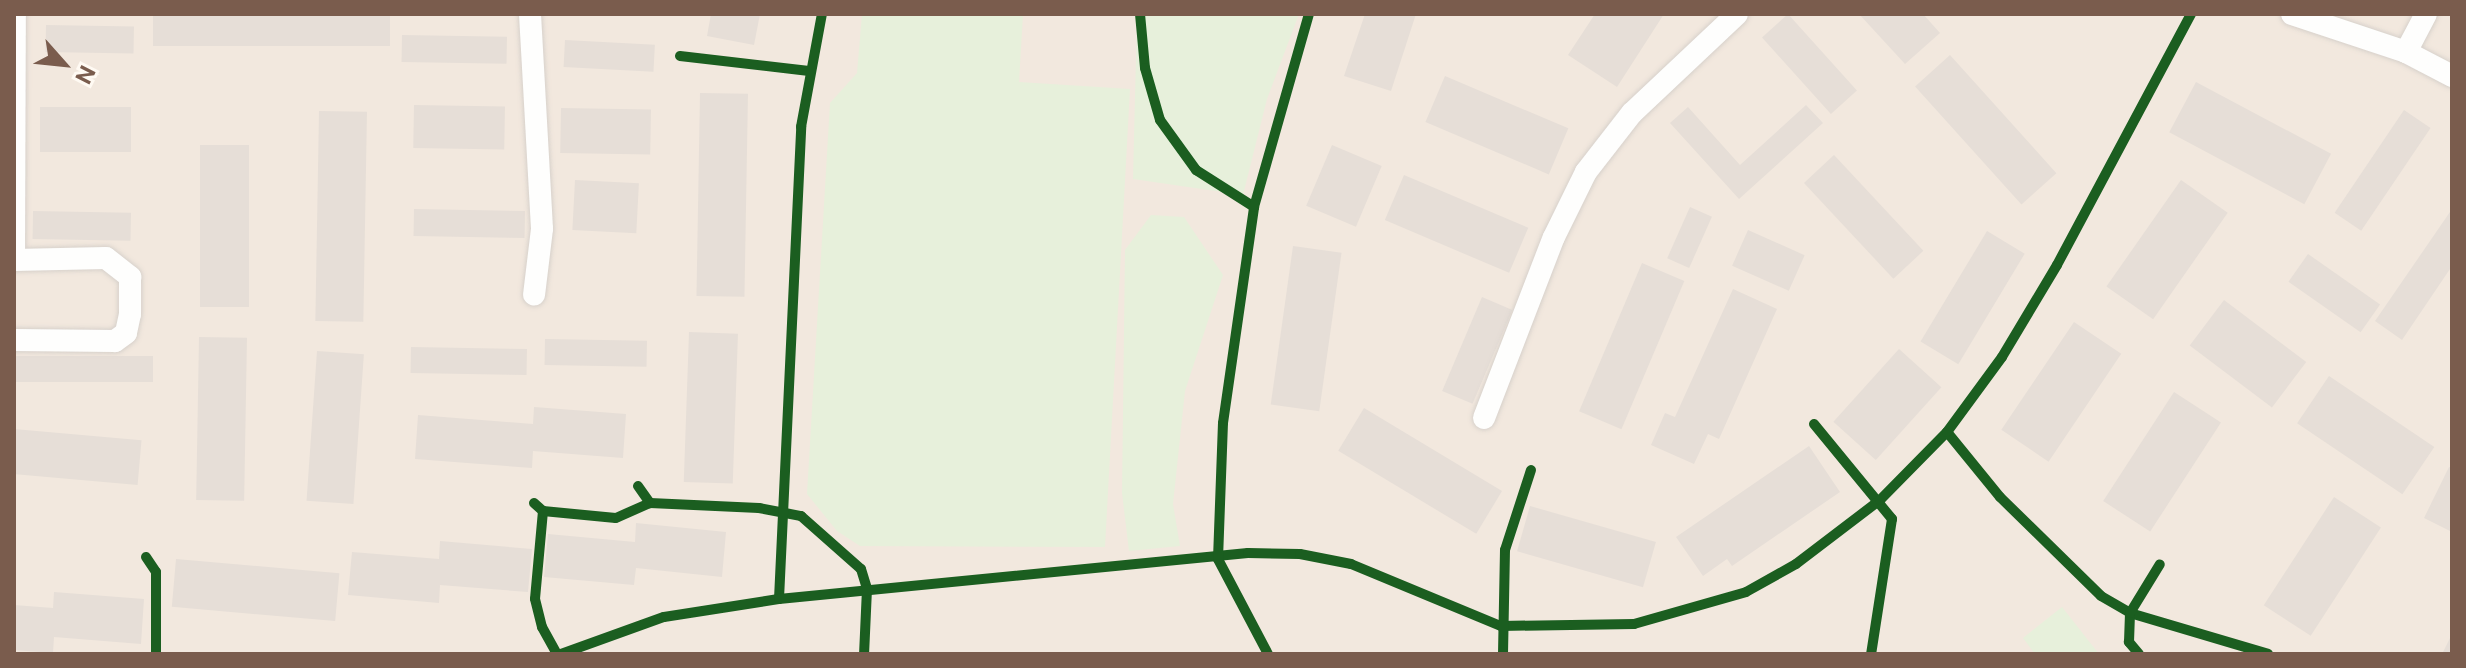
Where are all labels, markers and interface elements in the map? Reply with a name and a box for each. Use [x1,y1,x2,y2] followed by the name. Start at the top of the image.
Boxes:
[24,24,104,104] north arrow
[70,61,101,88] text: N

